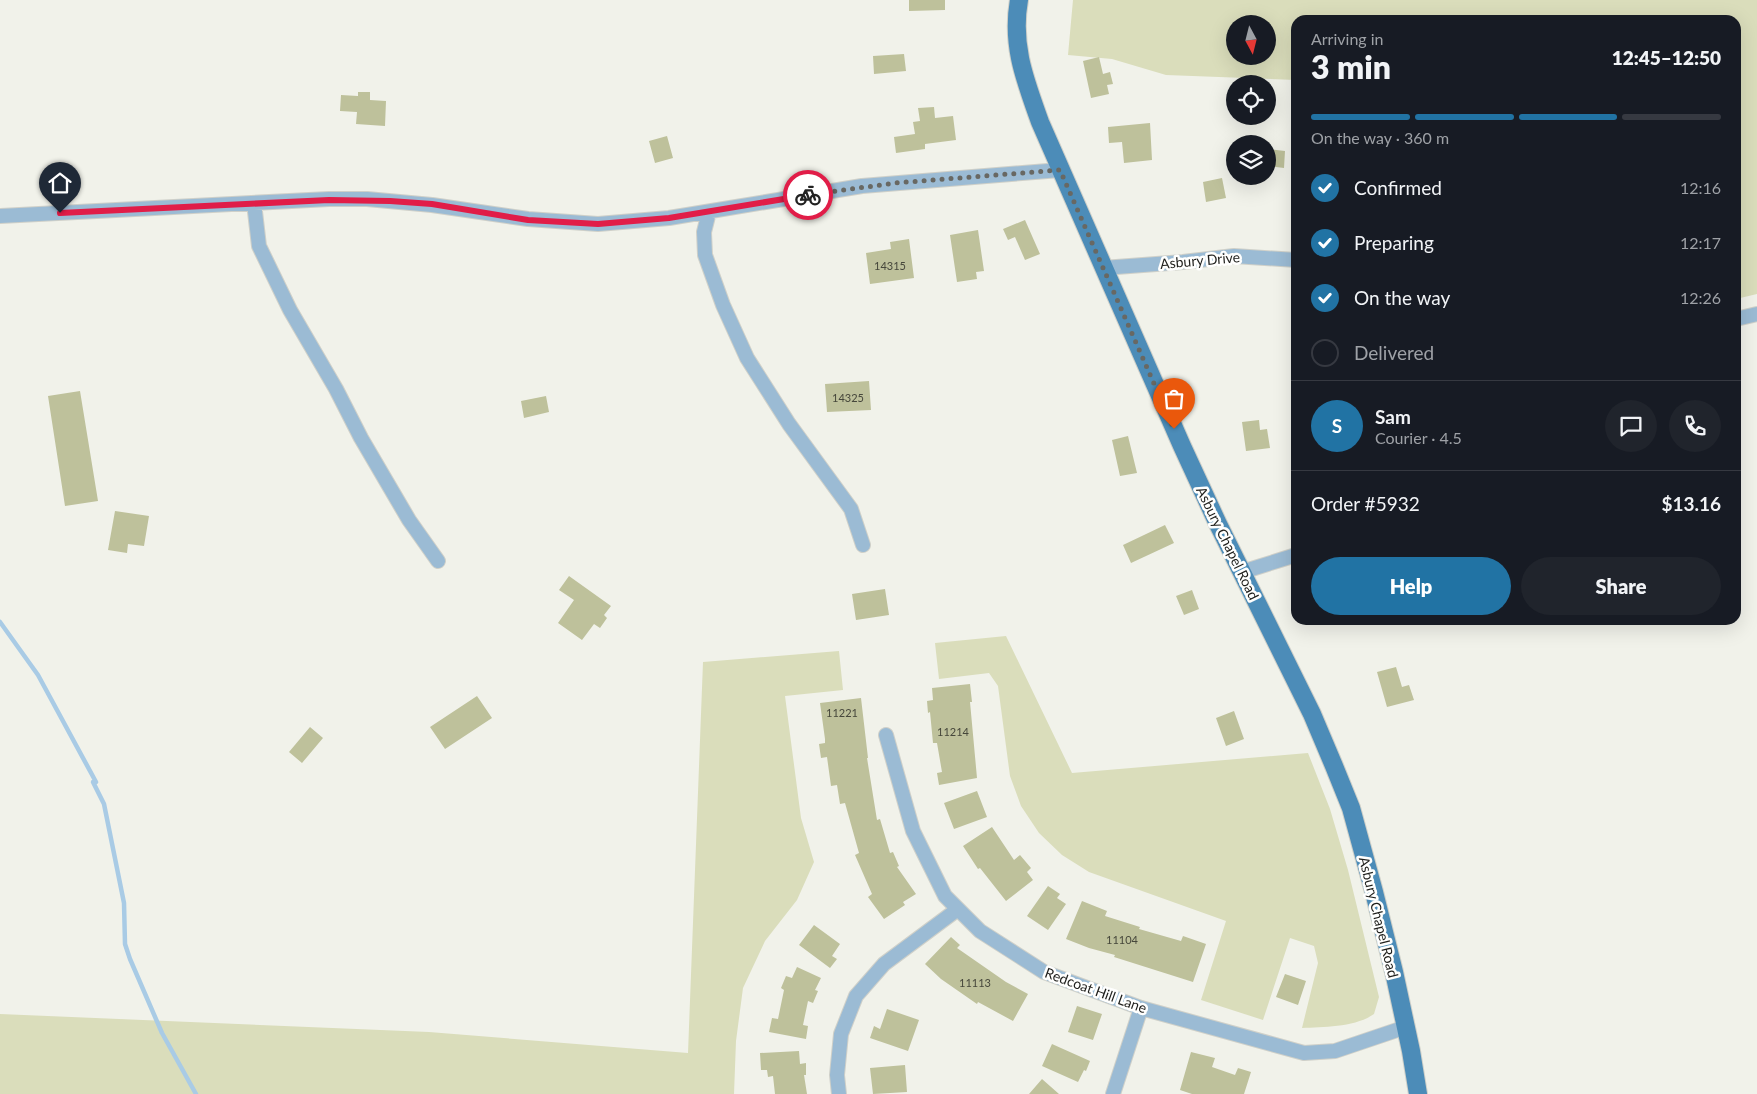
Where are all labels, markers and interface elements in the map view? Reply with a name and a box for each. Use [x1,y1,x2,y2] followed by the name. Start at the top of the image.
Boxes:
[1226,15,1276,65] north arrow
[1226,15,1276,185] map controls
[1311,29,1384,48] text: Arriving in
[1612,46,1721,69] text: 12:45–12:50
[1311,47,1391,86] text: 3 min
[1226,75,1276,125] button: locate
[1311,128,1449,147] text: On the way · 360 m
[1226,135,1276,185] button: layers
[39,162,81,213] pin
[46,169,74,197] icon: home
[783,170,833,220] courier
[1311,174,1339,202] icon: check
[1354,176,1442,199] text: Confirmed
[1680,178,1721,197] text: 12:16
[794,181,822,209] icon: bike
[1311,229,1339,257] icon: check
[1354,231,1434,254] text: Preparing
[1680,233,1721,252] text: 12:17
[1159,248,1241,272] street label: Asbury Drive
[874,259,906,272] house number: 14315
[1311,284,1339,312] icon: check
[1354,286,1450,309] text: On the way
[1680,288,1721,307] text: 12:26
[1354,341,1434,364] text: Delivered
[1153,378,1195,429] pin
[1160,385,1188,413] icon: bag
[832,391,864,404] house number: 14325
[1605,400,1657,452] button: chat
[1669,400,1721,452] button: phone
[1375,405,1411,428] text: Sam
[1332,414,1342,437] text: S
[1375,428,1462,447] text: Courier · 4.5
[1193,484,1263,602] street label: Asbury Chapel Road
[1311,492,1420,515] text: Order #5932
[1661,492,1721,515] text: $13.16
[1311,557,1511,615] button: Help
[1521,557,1721,615] button: Share
[826,706,858,719] house number: 11221
[937,725,970,738] house number: 11214
[1356,855,1402,979] street label: Asbury Chapel Road
[1106,933,1139,946] house number: 11104
[1043,964,1149,1016] street label: Redcoat Hill Lane
[959,976,991,989] house number: 11113

